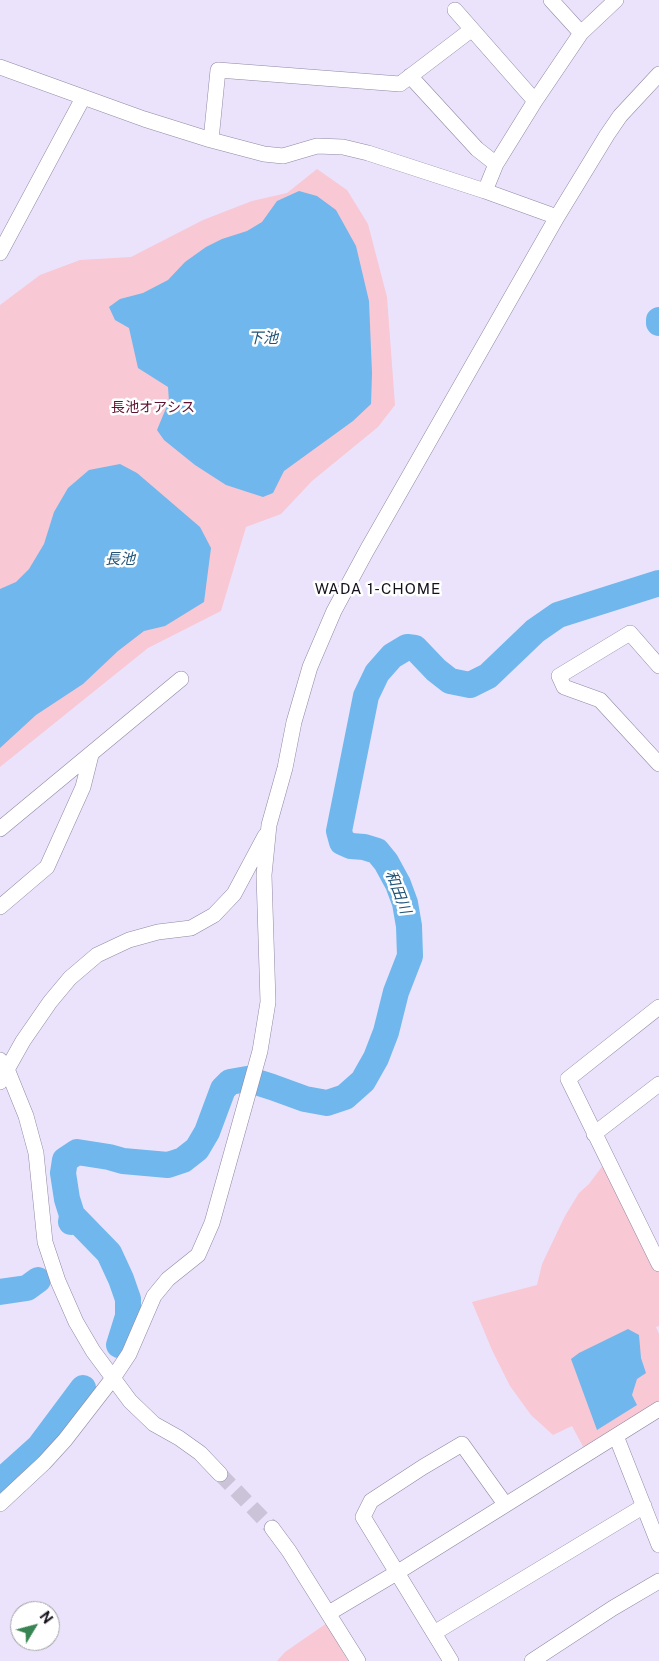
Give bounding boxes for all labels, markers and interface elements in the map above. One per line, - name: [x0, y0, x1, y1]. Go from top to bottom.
- water label: 下池: [248, 329, 278, 347]
- park label: 長池オアシス: [111, 400, 195, 416]
- water label: 長池: [105, 550, 135, 568]
- district label: WADA 1-CHOME: [313, 580, 443, 598]
- water label: 和田川: [382, 868, 414, 916]
- north arrow: [10, 1601, 60, 1651]
- text: N: [36, 1608, 56, 1627]

